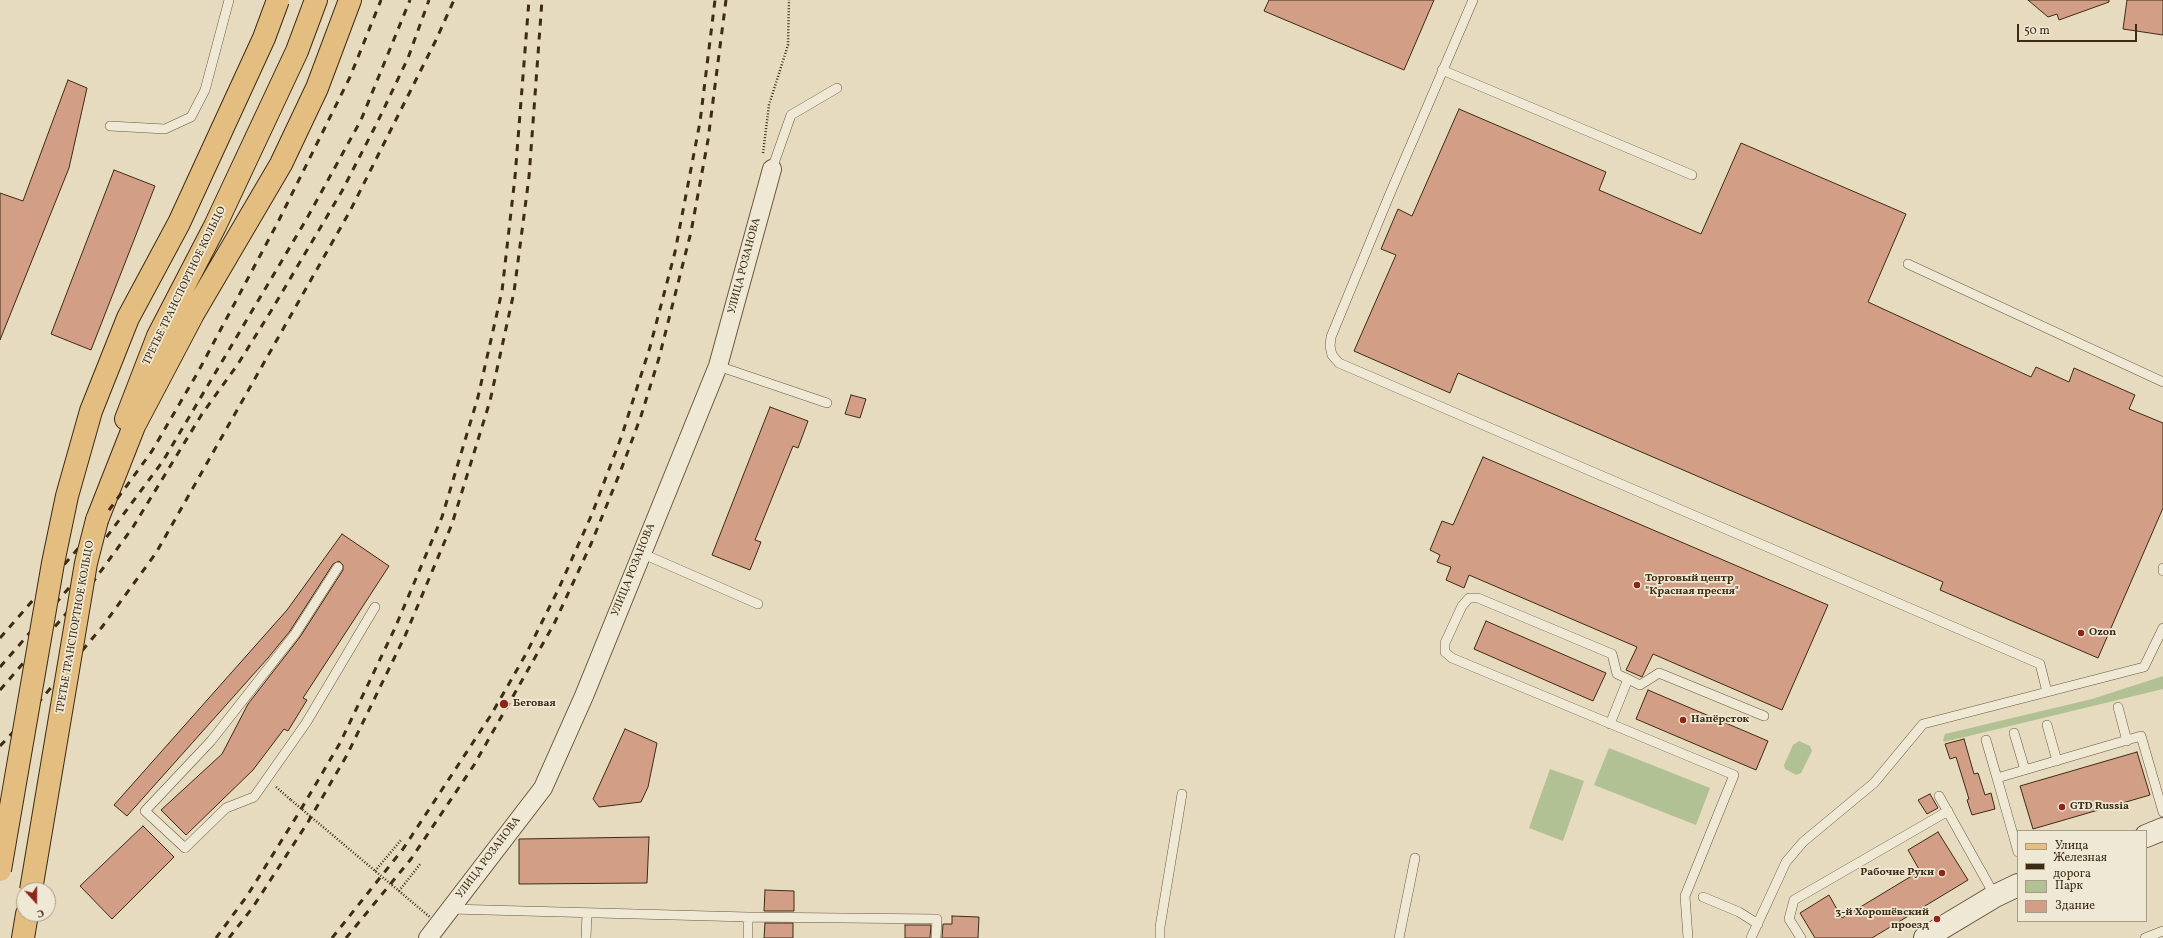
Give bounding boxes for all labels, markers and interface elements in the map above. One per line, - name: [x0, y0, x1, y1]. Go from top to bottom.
- scale bar: [2019, 16, 2139, 42]
- text: 50 m: [2024, 23, 2050, 39]
- street label: ТРЕТЬЕ ТРАНСПОРТНОЕ КОЛЬЦО: [141, 204, 229, 368]
- street label: УЛИЦА РОЗАНОВА: [726, 216, 764, 316]
- street label: УЛИЦА РОЗАНОВА: [609, 522, 659, 618]
- street label: ТРЕТЬЕ ТРАНСПОРТНОЕ КОЛЬЦО: [54, 540, 98, 714]
- place label: Торговый центр "Красная пресня": [1645, 572, 1739, 598]
- marker: Торговый центр "Красная пресня": [1632, 580, 1642, 590]
- place label: Ozon: [2089, 626, 2116, 640]
- marker: Ozon: [2076, 628, 2086, 638]
- place label: Беговая: [513, 697, 556, 711]
- marker: Беговая: [498, 698, 510, 710]
- place label: Напёрсток: [1691, 713, 1749, 727]
- marker: Напёрсток: [1678, 715, 1688, 725]
- place label: GTD Russia: [2070, 800, 2129, 814]
- marker: GTD Russia: [2057, 802, 2067, 812]
- street label: УЛИЦА РОЗАНОВА: [454, 815, 524, 901]
- legend: [2017, 830, 2147, 922]
- text: Улица: [2055, 838, 2088, 854]
- text: Железная дорога: [2053, 850, 2107, 882]
- place label: Рабочие Руки: [1860, 866, 1934, 880]
- marker: Рабочие Руки: [1937, 868, 1947, 878]
- text: Парк: [2055, 878, 2083, 894]
- north arrow: [16, 882, 56, 922]
- text: Здание: [2055, 898, 2095, 914]
- text: С: [34, 904, 46, 921]
- place label: 3-й Хорошёвский проезд: [1836, 906, 1929, 932]
- marker: 3-й Хорошёвский проезд: [1932, 914, 1942, 924]

